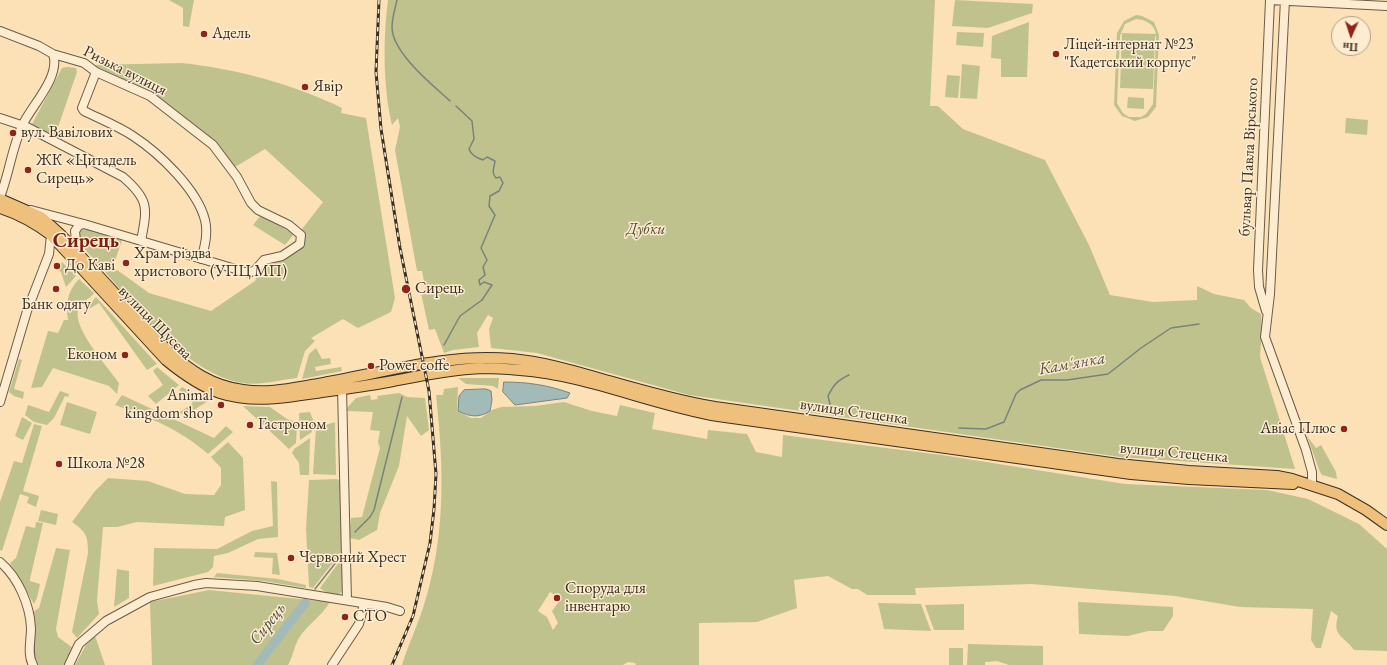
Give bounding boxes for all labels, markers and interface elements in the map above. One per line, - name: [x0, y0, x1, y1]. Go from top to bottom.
- north arrow: [1331, 16, 1371, 56]
- place label: Адель: [212, 24, 251, 44]
- marker: Адель: [199, 29, 209, 39]
- place label: Ліцей-інтернат №23 "Кадетський корпус": [1064, 35, 1197, 73]
- text: Пн: [1343, 40, 1358, 54]
- street label: Ризька вулиця: [80, 42, 170, 100]
- marker: Ліцей-інтернат №23 "Кадетський корпус": [1051, 49, 1061, 59]
- place label: Явір: [313, 77, 343, 97]
- street label: бульвар Павла Вірського: [1235, 77, 1263, 237]
- marker: Явір: [300, 82, 310, 92]
- place label: вул. Вавілових: [21, 123, 113, 143]
- marker: вул. Вавілових: [8, 128, 18, 138]
- place label: ЖК «Цитадель Сирець»: [36, 151, 137, 189]
- marker: ЖК «Цитадель Сирець»: [23, 165, 33, 175]
- park label: Дубки: [627, 220, 665, 240]
- district label: Сирець: [53, 230, 119, 254]
- place label: Храм різдва христового (УПЦ МП): [134, 244, 287, 282]
- place label: До Каві: [65, 256, 115, 276]
- marker: Храм різдва христового (УПЦ МП): [121, 258, 131, 268]
- marker: До Каві: [52, 261, 62, 271]
- place label: Сирець: [415, 279, 464, 299]
- street label: вулиця Щусєва: [114, 282, 196, 364]
- marker: Сирець: [400, 283, 412, 295]
- marker: Банк одягу: [51, 284, 61, 294]
- place label: Банк одягу: [21, 295, 91, 315]
- place label: Економ: [67, 345, 117, 365]
- water label: Кам'янка: [1037, 348, 1107, 380]
- marker: Економ: [120, 350, 130, 360]
- place label: Power coffe: [379, 356, 449, 376]
- marker: Power coffe: [366, 361, 376, 371]
- place label: Animal kingdom shop: [125, 386, 213, 424]
- street label: вулиця Стеценка: [799, 395, 909, 429]
- marker: Animal kingdom shop: [216, 400, 226, 410]
- place label: Гастроном: [258, 415, 326, 435]
- place label: Авіас Плюс: [1260, 419, 1336, 439]
- marker: Гастроном: [245, 420, 255, 430]
- marker: Авіас Плюс: [1339, 424, 1349, 434]
- street label: вулиця Стеценка: [1119, 439, 1229, 467]
- place label: Школа №28: [67, 454, 145, 474]
- marker: Школа №28: [54, 459, 64, 469]
- place label: Червоний Хрест: [299, 548, 406, 568]
- marker: Червоний Хрест: [286, 553, 296, 563]
- place label: Споруда для інвентарю: [565, 579, 646, 617]
- marker: Споруда для інвентарю: [552, 593, 562, 603]
- water label: Сирець: [245, 599, 291, 649]
- place label: СТО: [353, 607, 387, 627]
- marker: СТО: [340, 612, 350, 622]

